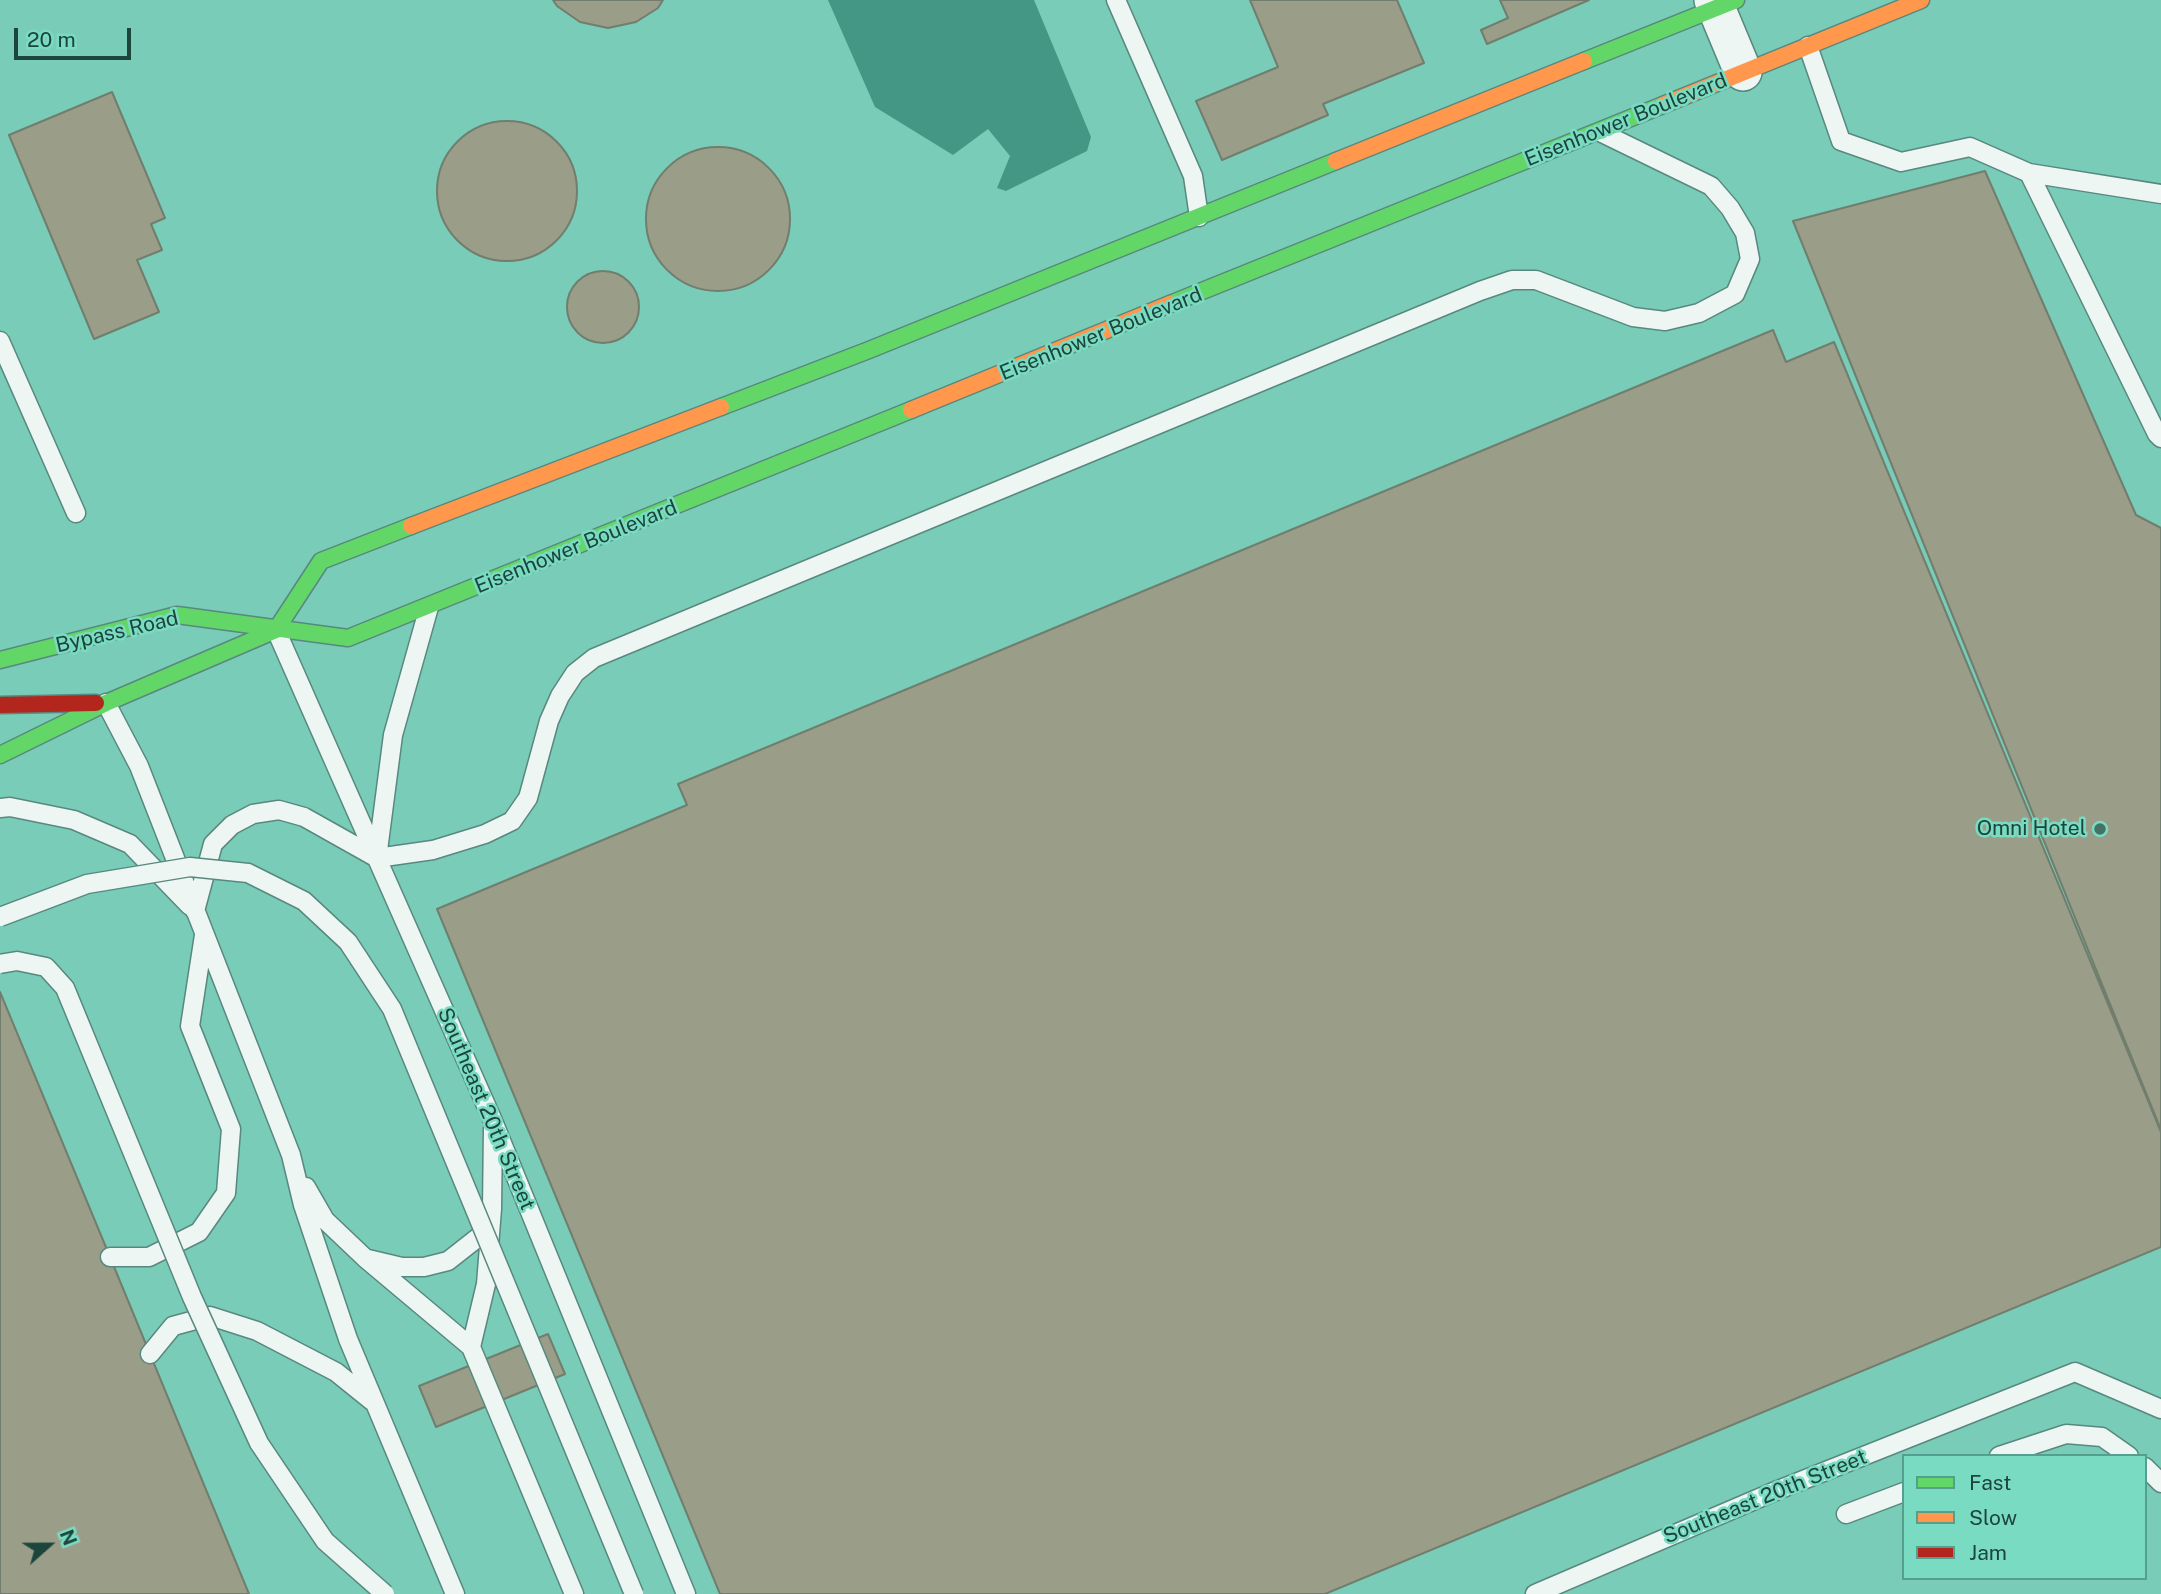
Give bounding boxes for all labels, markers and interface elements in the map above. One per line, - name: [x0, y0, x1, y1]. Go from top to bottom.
- scale bar: [18, 14, 135, 58]
- text: 20 m: [27, 27, 76, 52]
- street label: Eisenhower Boulevard: [1521, 68, 1731, 172]
- street label: Eisenhower Boulevard: [996, 282, 1206, 386]
- street label: Eisenhower Boulevard: [471, 495, 681, 599]
- street label: Bypass Road: [53, 606, 181, 658]
- place label: Omni Hotel: [1977, 816, 2086, 842]
- marker: Omni Hotel: [2092, 821, 2108, 837]
- street label: Southeast 20th Street: [432, 1004, 540, 1214]
- street label: Southeast 20th Street: [1660, 1445, 1870, 1549]
- legend: [1902, 1454, 2147, 1580]
- text: Fast: [1969, 1470, 2011, 1495]
- text: Slow: [1969, 1505, 2017, 1530]
- north arrow: [14, 1510, 84, 1580]
- text: N: [56, 1527, 82, 1548]
- text: Jam: [1969, 1540, 2007, 1565]

